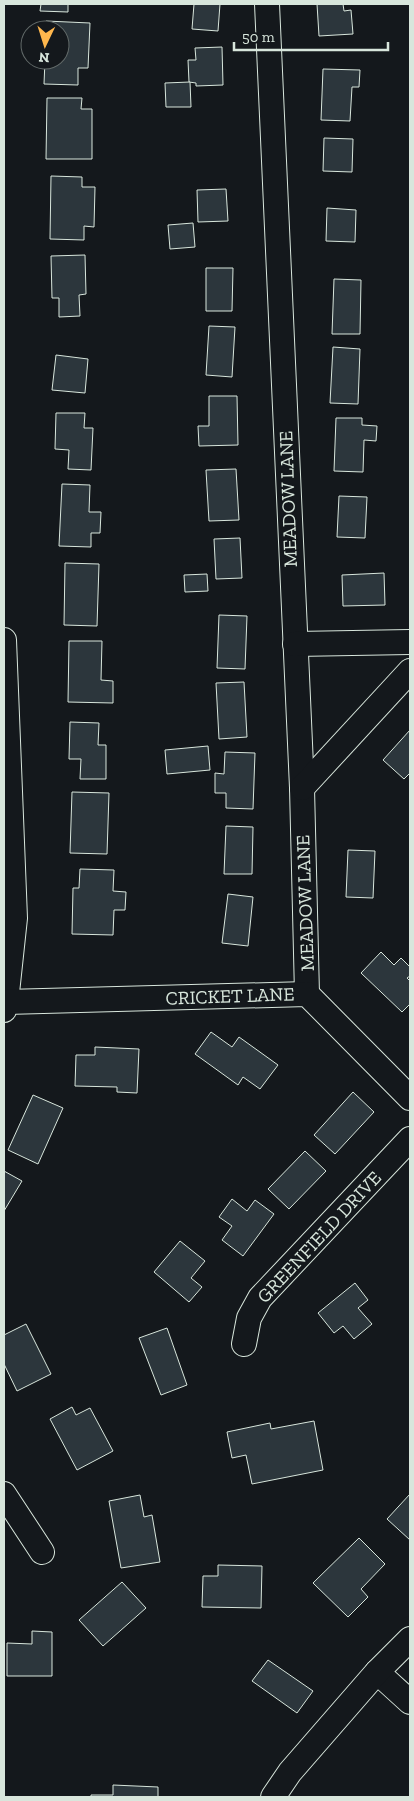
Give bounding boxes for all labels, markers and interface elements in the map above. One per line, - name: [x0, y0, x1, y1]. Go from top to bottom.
- north arrow: [20, 20, 70, 70]
- scale bar: [234, 20, 388, 52]
- text: 50 m: [242, 28, 275, 46]
- text: N: [38, 49, 50, 66]
- street label: MEADOW LANE: [274, 430, 302, 568]
- street label: MEADOW LANE: [291, 834, 319, 972]
- street label: CRICKET LANE: [165, 982, 295, 1010]
- street label: GREENFIELD DRIVE: [252, 1166, 386, 1308]

